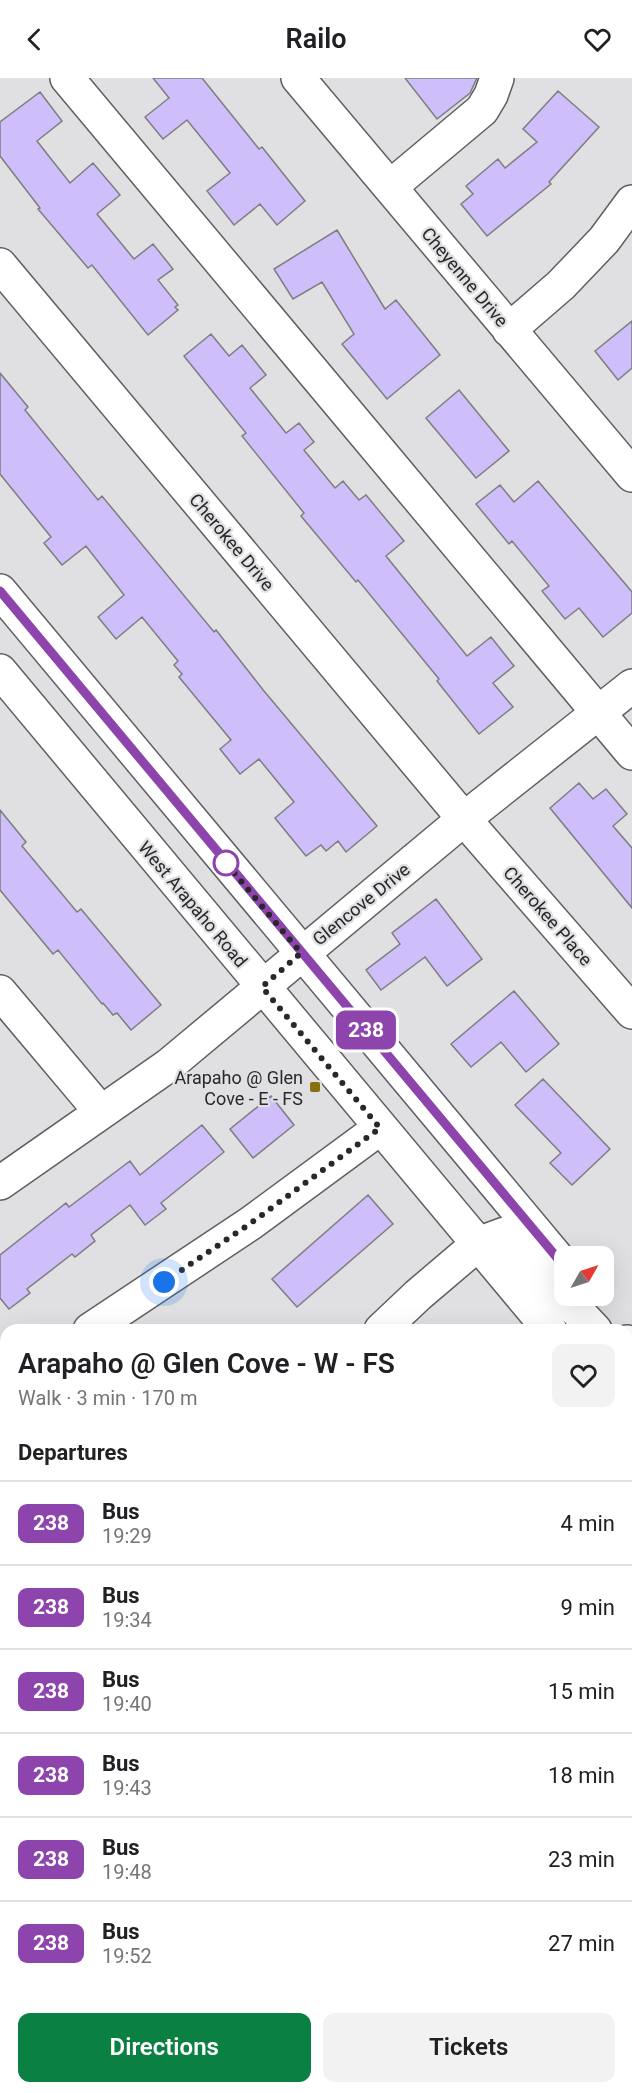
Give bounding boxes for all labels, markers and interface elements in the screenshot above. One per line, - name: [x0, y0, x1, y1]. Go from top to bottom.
- icon: back: [18, 23, 51, 56]
- text: Railo: [286, 23, 346, 55]
- icon: heart: [581, 23, 614, 56]
- street label: Cheyenne Drive: [417, 223, 513, 331]
- street label: Cherokee Drive: [185, 489, 279, 595]
- street label: West Arapaho Road: [134, 837, 252, 971]
- unlabelled marker: [213, 850, 239, 876]
- street label: Glencove Drive: [308, 858, 414, 950]
- street label: Cherokee Place: [499, 862, 597, 970]
- line badge: 238: [332, 1010, 400, 1050]
- text: 238: [348, 1018, 384, 1042]
- place label: Arapaho @ Glen Cove - E - FS: [174, 1067, 303, 1109]
- marker: Arapaho @ Glen Cove - E - FS: [308, 1080, 322, 1094]
- north arrow: [554, 1246, 614, 1306]
- map controls: [554, 1246, 614, 1306]
- your location: [149, 1267, 179, 1297]
- button: heart: [552, 1344, 615, 1407]
- text: Arapaho @ Glen Cove - W - FS: [18, 1347, 395, 1380]
- text: Walk · 3 min · 170 m: [18, 1386, 197, 1410]
- text: Departures: [18, 1440, 128, 1465]
- text: Bus: [102, 1499, 140, 1524]
- text: 238: [33, 1511, 69, 1535]
- text: 4 min: [560, 1511, 615, 1536]
- text: 19:29: [102, 1524, 152, 1548]
- text: Bus: [102, 1583, 140, 1608]
- text: 238: [33, 1595, 69, 1619]
- text: 9 min: [560, 1595, 615, 1620]
- text: 19:34: [102, 1608, 152, 1632]
- text: Bus: [102, 1667, 140, 1692]
- text: 238: [33, 1679, 69, 1703]
- text: 15 min: [548, 1679, 615, 1704]
- text: 19:40: [102, 1692, 152, 1716]
- text: Bus: [102, 1751, 140, 1776]
- text: 238: [33, 1763, 69, 1787]
- text: 18 min: [548, 1763, 615, 1788]
- text: 19:43: [102, 1776, 152, 1800]
- text: Bus: [102, 1835, 140, 1860]
- text: 238: [33, 1847, 69, 1871]
- text: 23 min: [548, 1847, 615, 1872]
- text: 19:48: [102, 1860, 152, 1884]
- text: Bus: [102, 1919, 140, 1944]
- text: 238: [33, 1931, 69, 1955]
- text: 27 min: [548, 1931, 615, 1956]
- text: 19:52: [102, 1944, 152, 1968]
- button: Directions: [18, 2013, 311, 2082]
- button: Tickets: [323, 2013, 615, 2082]

